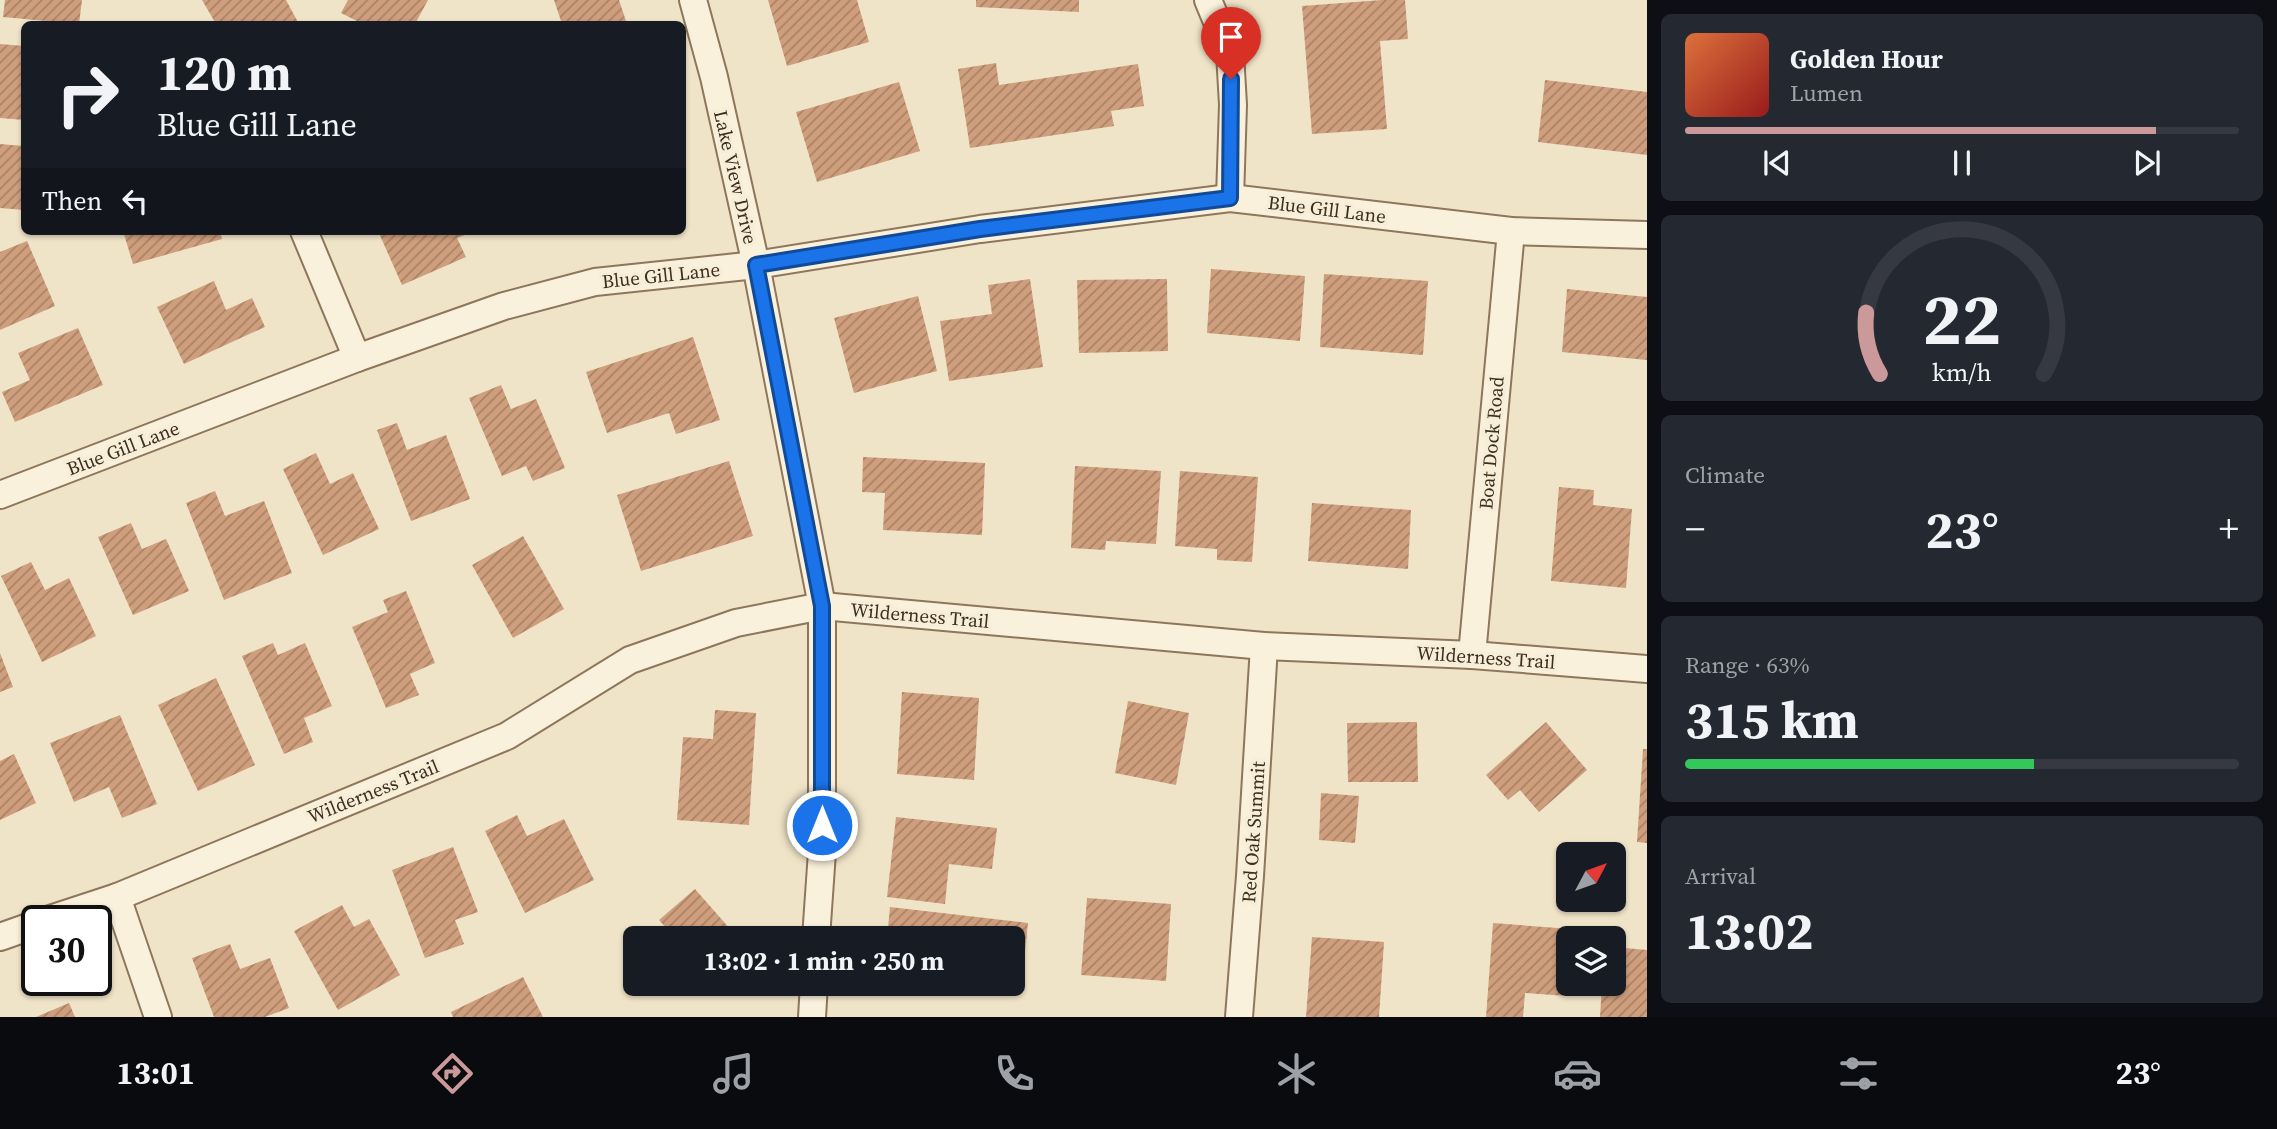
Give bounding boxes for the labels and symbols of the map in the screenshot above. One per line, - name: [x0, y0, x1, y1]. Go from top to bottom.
- pin: [1201, 7, 1261, 79]
- street label: Lake View Drive: [708, 107, 764, 247]
- street label: Blue Gill Lane: [1266, 189, 1388, 229]
- street label: Blue Gill Lane: [601, 256, 721, 294]
- street label: Boat Dock Road: [1472, 375, 1510, 511]
- street label: Blue Gill Lane: [63, 415, 183, 481]
- street label: Wilderness Trail: [850, 596, 991, 634]
- street label: Wilderness Trail: [1416, 639, 1557, 675]
- street label: Wilderness Trail: [304, 753, 443, 829]
- street label: Red Oak Summit: [1235, 760, 1271, 904]
- position arrow: [785, 788, 859, 862]
- north arrow: [1556, 842, 1626, 912]
- speed limit sign: 30: [21, 905, 112, 996]

